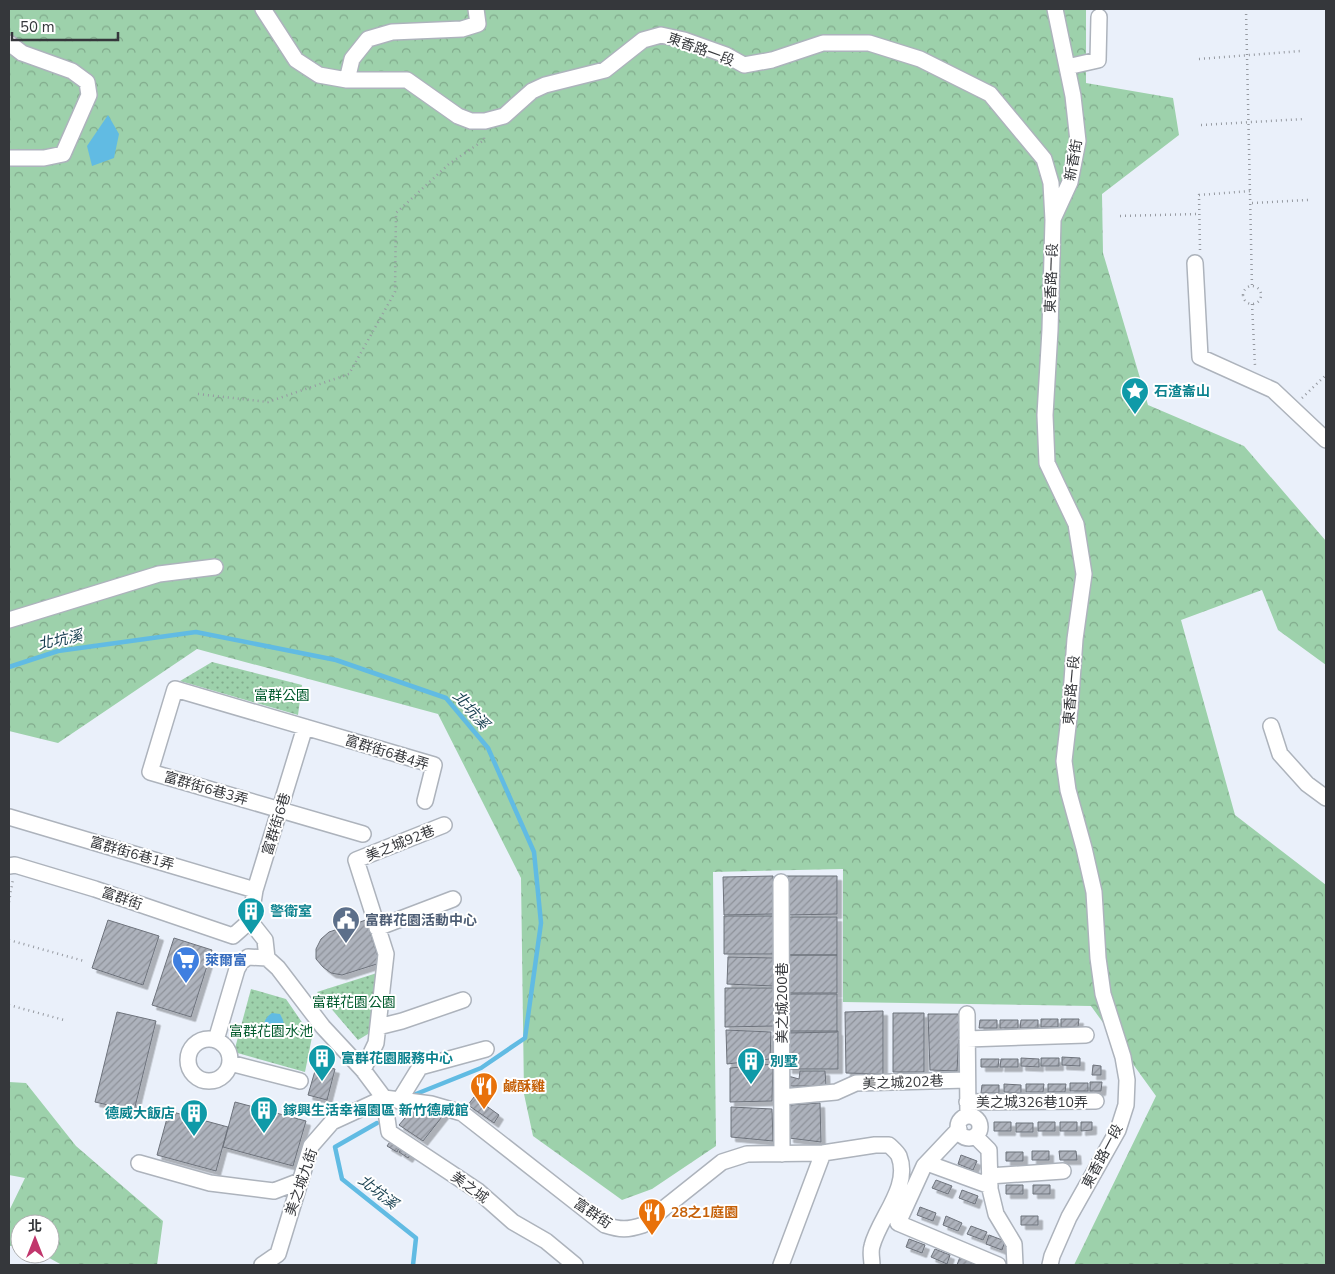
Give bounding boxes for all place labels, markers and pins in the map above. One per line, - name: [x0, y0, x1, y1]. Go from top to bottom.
- place icon: 石渣崙山: [1120, 376, 1150, 415]
- place label: 石渣崙山: [1154, 382, 1210, 401]
- building icon: 警衛室: [236, 896, 266, 935]
- place label: 警衛室: [270, 902, 312, 921]
- public building icon: 富群花園活動中心: [331, 905, 361, 944]
- place label: 富群花園活動中心: [365, 911, 477, 930]
- supermarket icon: 萊爾富: [171, 945, 201, 984]
- place label: 萊爾富: [205, 951, 247, 970]
- building icon: 富群花園服務中心: [307, 1043, 337, 1082]
- building icon: 別墅: [736, 1046, 766, 1085]
- place label: 富群花園服務中心: [341, 1049, 453, 1068]
- place label: 別墅: [770, 1052, 798, 1071]
- restaurant icon: 鹹酥雞: [469, 1071, 499, 1110]
- place label: 鹹酥雞: [503, 1077, 545, 1096]
- building icon: 鎵興生活幸福園區 新竹德威館: [249, 1095, 279, 1134]
- building icon: 德威大飯店: [179, 1098, 209, 1137]
- place label: 鎵興生活幸福園區 新竹德威館: [283, 1101, 469, 1120]
- place label: 德威大飯店: [105, 1104, 175, 1123]
- restaurant icon: 28之1庭園: [637, 1197, 667, 1236]
- place label: 28之1庭園: [671, 1203, 738, 1222]

